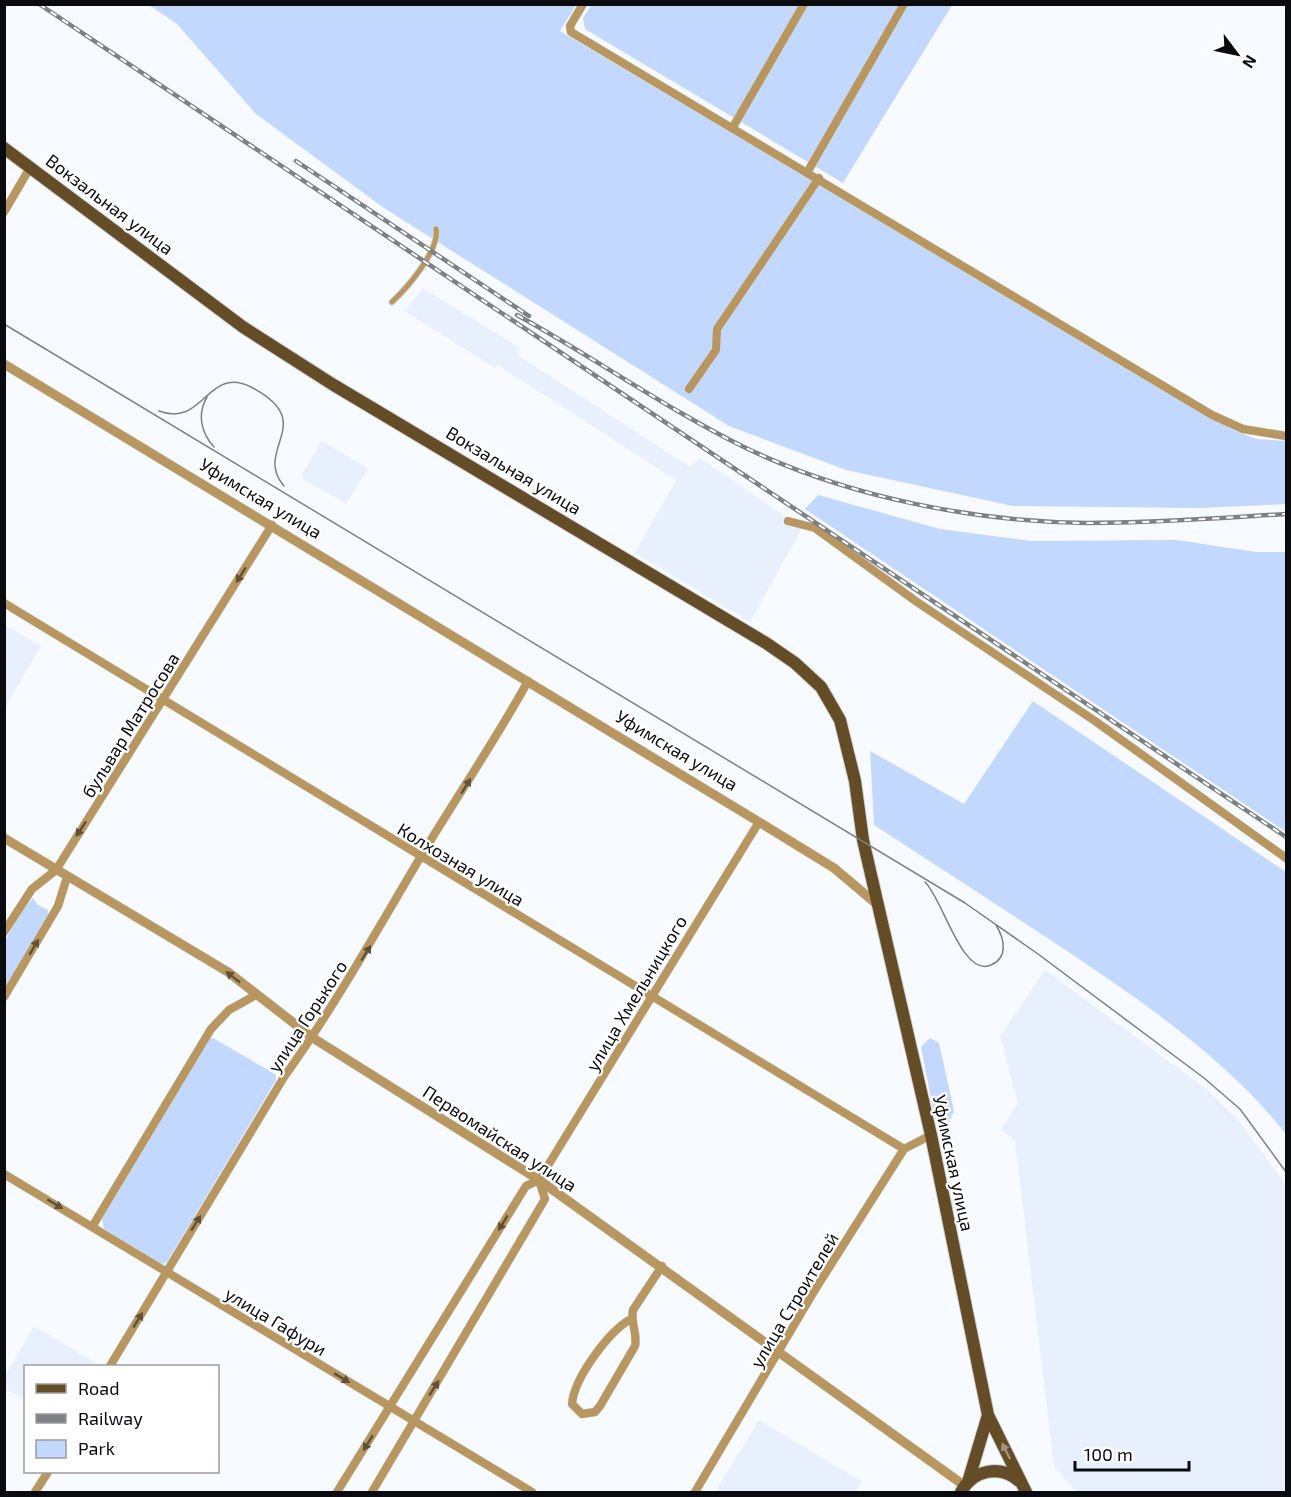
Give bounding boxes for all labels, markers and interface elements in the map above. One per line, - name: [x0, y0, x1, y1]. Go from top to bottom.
- north arrow: [1207, 24, 1267, 84]
- text: N: [1239, 52, 1261, 72]
- street label: Вокзальная улица: [42, 149, 178, 259]
- street label: Вокзальная улица: [442, 421, 586, 519]
- street label: Уфимская улица: [196, 453, 326, 543]
- one-way arrow: [235, 567, 246, 583]
- street label: бульвар Матросова: [76, 648, 184, 802]
- street label: Уфимская улица: [612, 705, 742, 795]
- one-way arrow: [460, 777, 471, 794]
- street label: Колхозная улица: [394, 818, 528, 910]
- one-way arrow: [76, 821, 87, 838]
- street label: улица Хмельницкого: [581, 911, 691, 1075]
- one-way arrow: [29, 939, 40, 955]
- one-way arrow: [360, 945, 371, 961]
- street label: улица Горького: [263, 956, 351, 1076]
- one-way arrow: [225, 970, 241, 983]
- street label: Первомайская улица: [419, 1080, 581, 1196]
- street label: Уфимская улица: [929, 1093, 979, 1233]
- one-way arrow: [47, 1199, 63, 1210]
- one-way arrow: [190, 1215, 201, 1231]
- one-way arrow: [498, 1215, 508, 1232]
- street label: улица Строителей: [745, 1229, 843, 1371]
- street label: улица Гафури: [221, 1282, 331, 1360]
- one-way arrow: [132, 1312, 143, 1328]
- legend: [24, 1365, 219, 1473]
- one-way arrow: [334, 1372, 350, 1383]
- text: Road: [78, 1377, 119, 1399]
- one-way arrow: [428, 1380, 439, 1396]
- text: Railway: [78, 1407, 143, 1429]
- scale bar: [1075, 1434, 1189, 1472]
- one-way arrow: [363, 1435, 374, 1452]
- text: Park: [78, 1437, 115, 1459]
- one-way arrow: [1001, 1442, 1011, 1459]
- text: 100 m: [1084, 1443, 1133, 1465]

